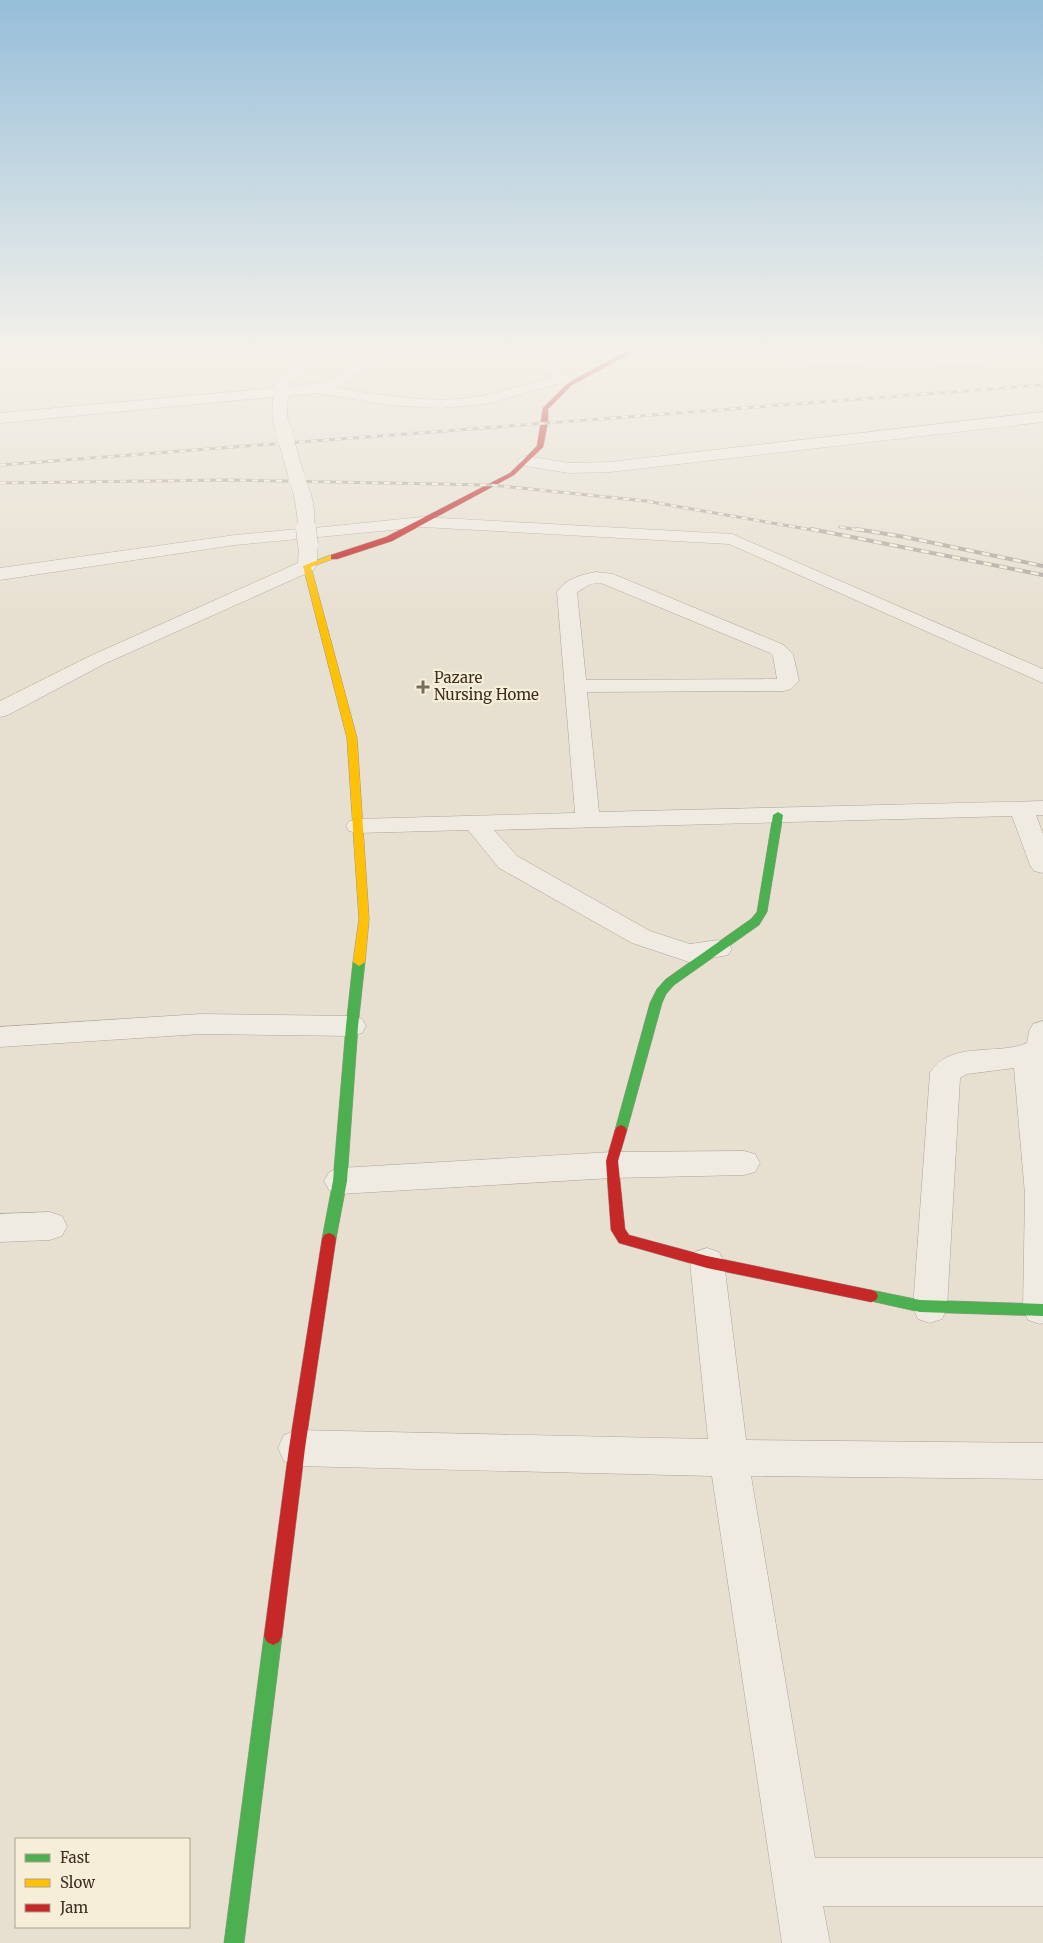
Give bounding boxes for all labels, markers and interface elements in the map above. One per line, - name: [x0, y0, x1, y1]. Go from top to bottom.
- place label: Pazare Nursing Home: [434, 668, 539, 704]
- marker: Pazare Nursing Home: [416, 680, 430, 694]
- legend: [15, 1838, 190, 1928]
- text: Fast: [60, 1848, 90, 1867]
- text: Slow: [60, 1873, 95, 1892]
- text: Jam: [59, 1898, 88, 1917]

